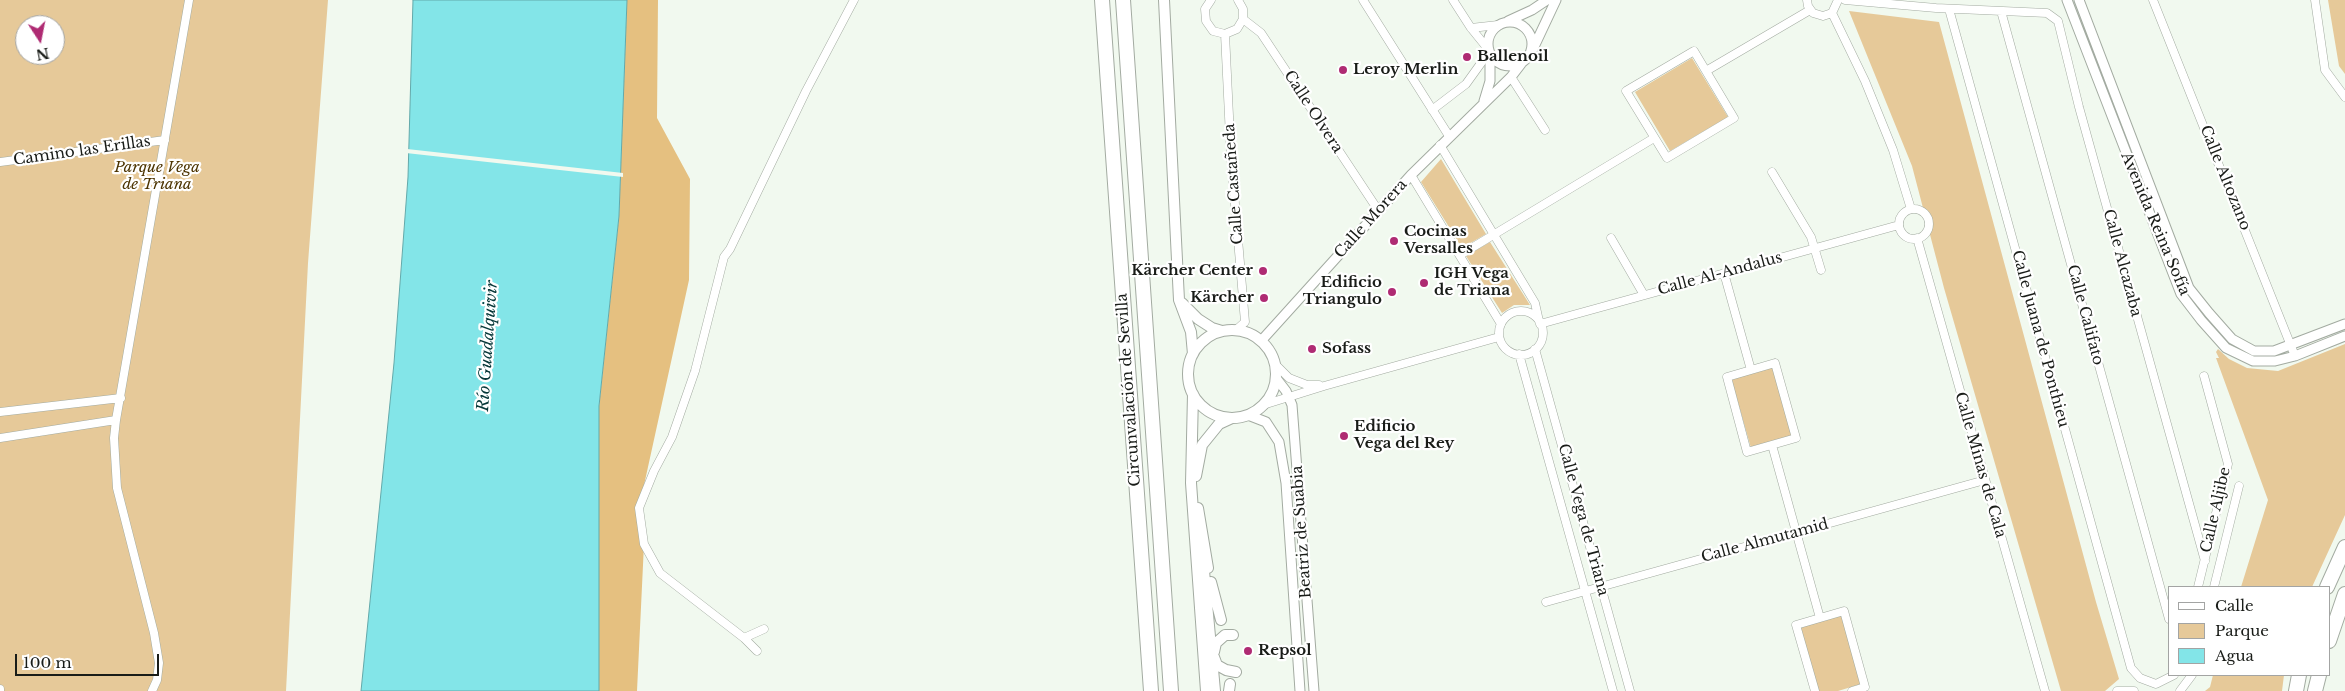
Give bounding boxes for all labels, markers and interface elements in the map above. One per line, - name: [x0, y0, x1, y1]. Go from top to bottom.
- north arrow: [15, 15, 65, 65]
- text: N: [34, 44, 51, 64]
- place label: Ballenoil: [1477, 48, 1549, 66]
- marker: Ballenoil: [1461, 51, 1473, 63]
- place label: Leroy Merlin: [1353, 61, 1458, 79]
- marker: Leroy Merlin: [1337, 64, 1349, 76]
- street label: Calle Olvera: [1280, 67, 1346, 157]
- street label: Calle Castañeda: [1221, 123, 1247, 245]
- street label: Calle Altozano: [2196, 123, 2254, 233]
- street label: Camino las Erillas: [12, 132, 152, 170]
- street label: Avenida Reina Sofía: [2117, 150, 2193, 298]
- park label: Parque Vega de Triana: [114, 159, 200, 194]
- street label: Calle Morera: [1331, 176, 1411, 262]
- street label: Calle Alcazaba: [2099, 207, 2145, 319]
- place label: Cocinas Versalles: [1404, 223, 1473, 258]
- marker: Cocinas Versalles: [1388, 235, 1400, 247]
- street label: Calle Juana de Ponthieu: [2008, 248, 2072, 430]
- street label: Calle Al-Andalus: [1656, 249, 1784, 299]
- place label: Kärcher Center: [1131, 262, 1253, 280]
- street label: Calle Califato: [2063, 263, 2107, 367]
- marker: Kärcher Center: [1257, 265, 1269, 277]
- place label: IGH Vega de Triana: [1434, 265, 1510, 300]
- place label: Edificio Triangulo: [1303, 274, 1382, 309]
- marker: IGH Vega de Triana: [1418, 277, 1430, 289]
- water label: Río Guadalquivir: [474, 280, 502, 412]
- marker: Edificio Triangulo: [1386, 286, 1398, 298]
- place label: Kärcher: [1190, 289, 1254, 307]
- marker: Kärcher: [1258, 292, 1270, 304]
- street label: Circunvalación de Sevilla: [1113, 293, 1145, 487]
- place label: Sofass: [1322, 340, 1371, 358]
- marker: Sofass: [1306, 343, 1318, 355]
- street label: Calle Minas de Cala: [1951, 390, 2009, 540]
- place label: Edificio Vega del Rey: [1354, 418, 1454, 453]
- marker: Edificio Vega del Rey: [1338, 430, 1350, 442]
- street label: Calle Vega de Triana: [1554, 442, 1612, 598]
- street label: Beatriz de Suabia: [1288, 465, 1316, 599]
- street label: Calle Aljibe: [2197, 465, 2235, 555]
- street label: Calle Almutamid: [1699, 515, 1831, 567]
- legend: [2168, 586, 2330, 676]
- text: Calle: [2215, 596, 2254, 615]
- text: Parque: [2215, 621, 2269, 640]
- place label: Repsol: [1258, 642, 1312, 660]
- scale bar: [18, 644, 161, 676]
- marker: Repsol: [1242, 645, 1254, 657]
- text: Agua: [2215, 646, 2254, 665]
- text: 100 m: [23, 653, 72, 672]

